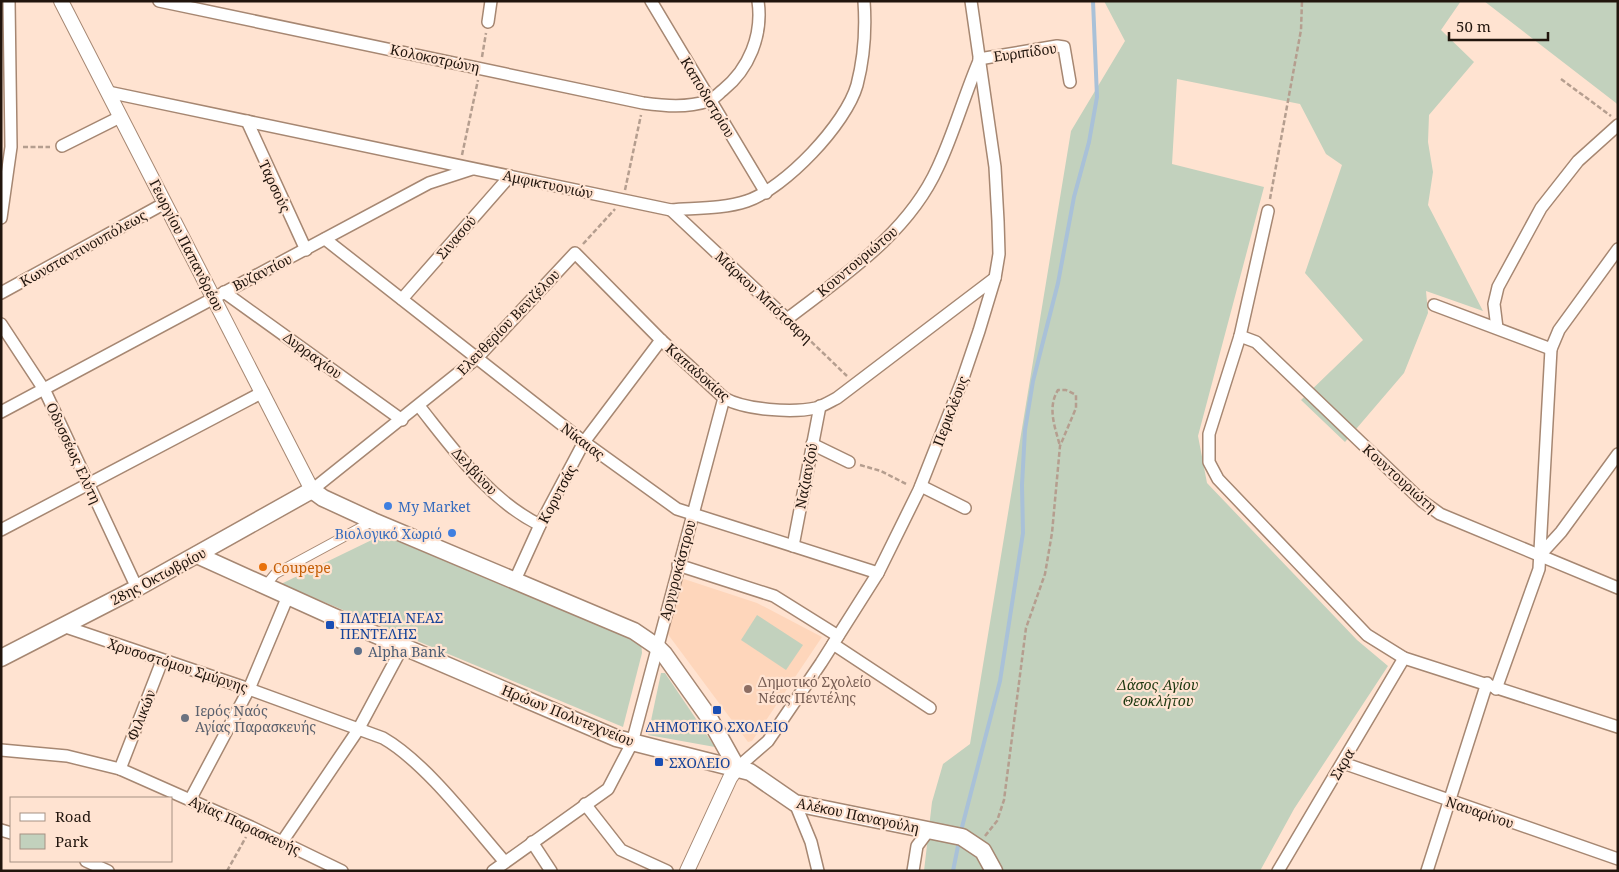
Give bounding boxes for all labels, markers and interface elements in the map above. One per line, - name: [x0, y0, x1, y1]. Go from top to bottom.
- scale bar: [1449, 10, 1548, 42]
- text: 50 m: [1456, 16, 1491, 36]
- street label: Ευριπίδου: [992, 38, 1058, 66]
- street label: Κολοκοτρώνη: [388, 39, 482, 77]
- street label: Καποδιστρίου: [676, 53, 740, 141]
- street label: Ταρσούς: [255, 157, 295, 215]
- street label: Αμφικτυονιών: [501, 165, 595, 203]
- street label: Γεωργίου Παπανδρέου: [145, 176, 229, 314]
- street label: Κωνσταντινουπόλεως: [16, 205, 150, 291]
- street label: Σινασού: [432, 211, 480, 263]
- street label: Κουντουριώτου: [813, 222, 901, 300]
- street label: Μάρκου Μπότσαρη: [711, 247, 817, 347]
- street label: Βυζαντίου: [229, 249, 295, 295]
- street label: Ελευθερίου Βενιζέλου: [452, 265, 564, 379]
- street label: Δυρραχίου: [280, 327, 346, 383]
- street label: Καπαδοκίας: [662, 339, 734, 405]
- street label: Περικλέους: [928, 373, 972, 449]
- street label: Οδυσσέως Ελύτη: [42, 399, 106, 507]
- street label: Νίκαιας: [557, 418, 609, 464]
- street label: Κουντουριώτη: [1359, 440, 1441, 516]
- street label: Ναζιανζού: [790, 442, 822, 510]
- street label: Δελβίνου: [448, 443, 502, 499]
- street label: Κορυτσάς: [534, 461, 581, 527]
- place label: My Market: [398, 497, 471, 516]
- marker: My Market: [382, 500, 394, 512]
- street label: Αργυροκάστρου: [654, 518, 700, 622]
- place label: Βιολογικό Χωριό: [335, 524, 442, 543]
- marker: Βιολογικό Χωριό: [446, 527, 458, 539]
- street label: 28ης Οκτωβρίου: [107, 543, 209, 609]
- place label: Coupepe: [273, 558, 331, 577]
- marker: Coupepe: [257, 561, 269, 573]
- place label: ΠΛΑΤΕΙΑ ΝΕΑΣ ΠΕΝΤΕΛΗΣ: [340, 608, 443, 643]
- marker: ΠΛΑΤΕΙΑ ΝΕΑΣ ΠΕΝΤΕΛΗΣ: [324, 619, 336, 631]
- street label: Χρυσοστόμου Σμύρνης: [106, 633, 251, 697]
- place label: Alpha Bank: [368, 642, 446, 661]
- marker: Alpha Bank: [352, 645, 364, 657]
- place label: Δημοτικό Σχολείο Νέας Πεντέλης: [758, 672, 871, 707]
- park label: Δάσος Αγίου Θεοκλήτου: [1117, 675, 1199, 710]
- street label: Ηρώων Πολυτεχνείου: [499, 680, 637, 750]
- marker: Δημοτικό Σχολείο Νέας Πεντέλης: [742, 683, 754, 695]
- street label: Φιλικών: [122, 687, 160, 743]
- place label: Ιερός Ναός Αγίας Παρασκευής: [195, 701, 316, 736]
- marker: ΔΗΜΟΤΙΚΟ ΣΧΟΛΕΙΟ: [711, 704, 723, 716]
- marker: Ιερός Ναός Αγίας Παρασκευής: [179, 712, 191, 724]
- place label: ΔΗΜΟΤΙΚΟ ΣΧΟΛΕΙΟ: [646, 717, 788, 736]
- street label: Σκρα: [1326, 745, 1358, 783]
- place label: ΣΧΟΛΕΙΟ: [669, 753, 730, 772]
- marker: ΣΧΟΛΕΙΟ: [653, 756, 665, 768]
- street label: Αγίας Παρασκευής: [186, 791, 304, 859]
- street label: Ναυαρίνου: [1444, 792, 1516, 832]
- street label: Αλέκου Παναγούλη: [795, 793, 921, 837]
- legend: [10, 797, 172, 862]
- text: Road: [55, 806, 91, 826]
- text: Park: [55, 831, 89, 851]

